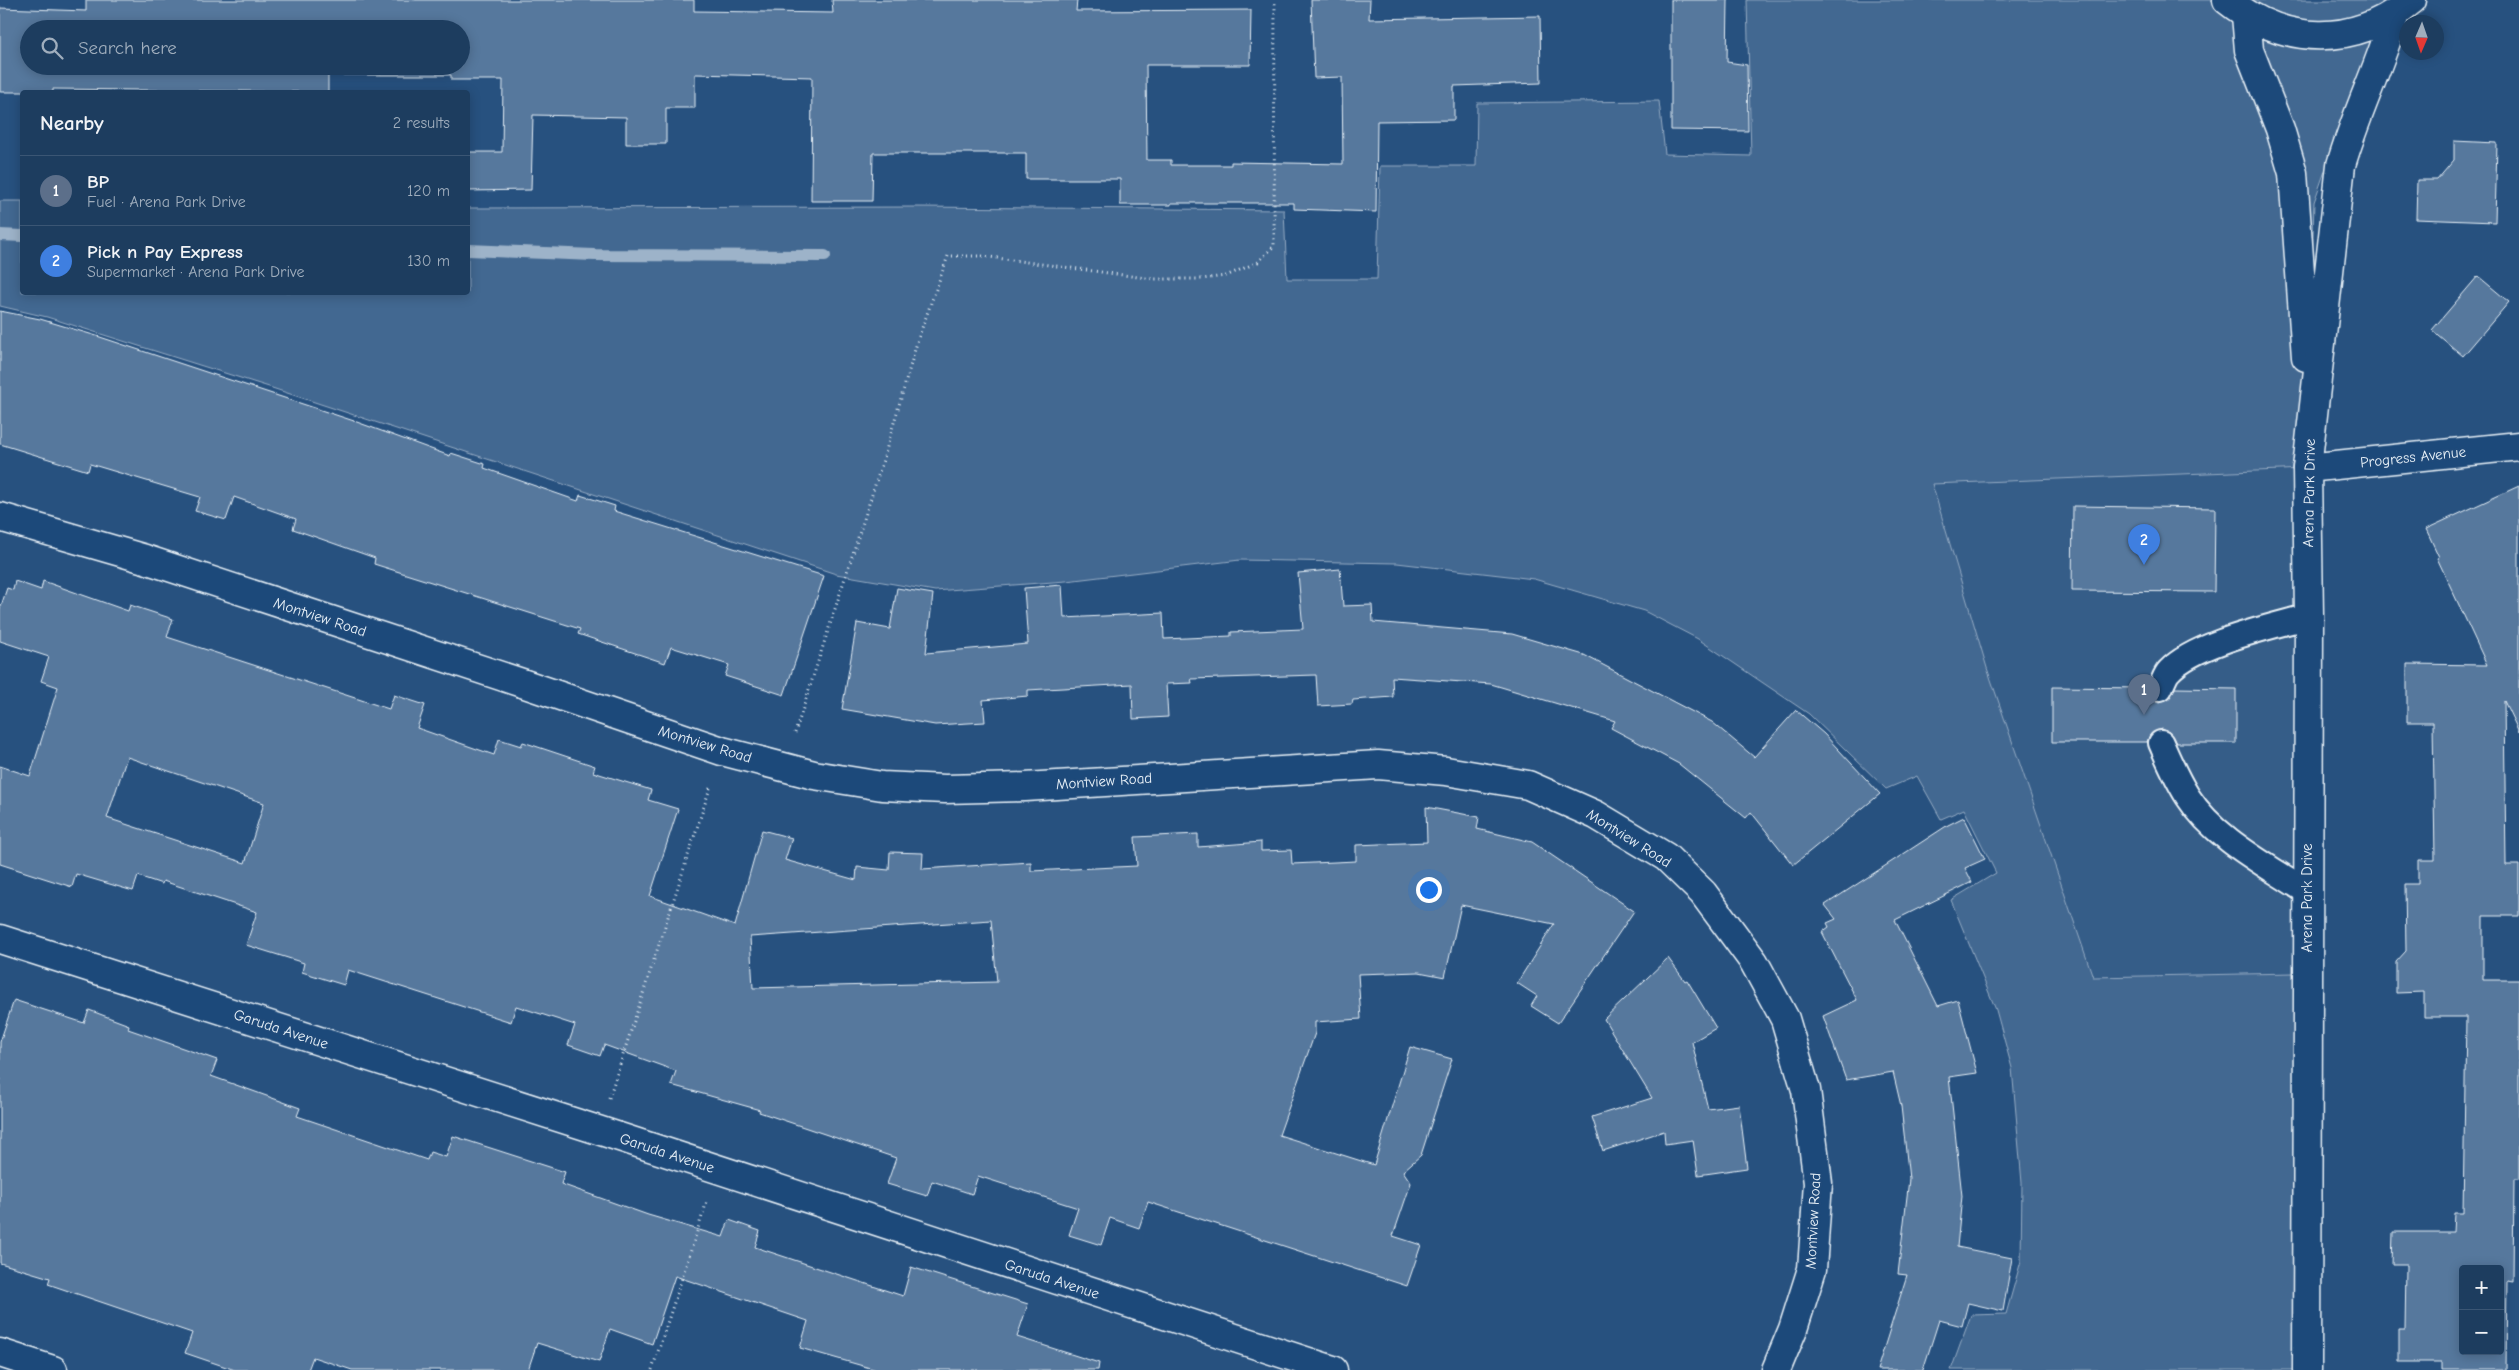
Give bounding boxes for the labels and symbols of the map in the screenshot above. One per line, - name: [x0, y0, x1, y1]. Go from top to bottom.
- north arrow: [2399, 15, 2444, 60]
- street label: Arena Park Drive: [2299, 438, 2319, 548]
- street label: Progress Avenue: [2359, 442, 2467, 472]
- pin: 2: [2128, 524, 2160, 565]
- street label: Montview Road: [271, 594, 369, 640]
- pin: 1: [2128, 674, 2160, 715]
- street label: Montview Road: [656, 721, 754, 767]
- street label: Montview Road: [1055, 769, 1153, 793]
- street label: Montview Road: [1583, 805, 1675, 871]
- street label: Arena Park Drive: [2298, 843, 2316, 952]
- your location: [1416, 877, 1442, 903]
- street label: Garuda Avenue: [231, 1005, 331, 1053]
- street label: Garuda Avenue: [617, 1129, 717, 1177]
- street label: Montview Road: [1801, 1172, 1825, 1270]
- street label: Garuda Avenue: [1002, 1255, 1102, 1303]

